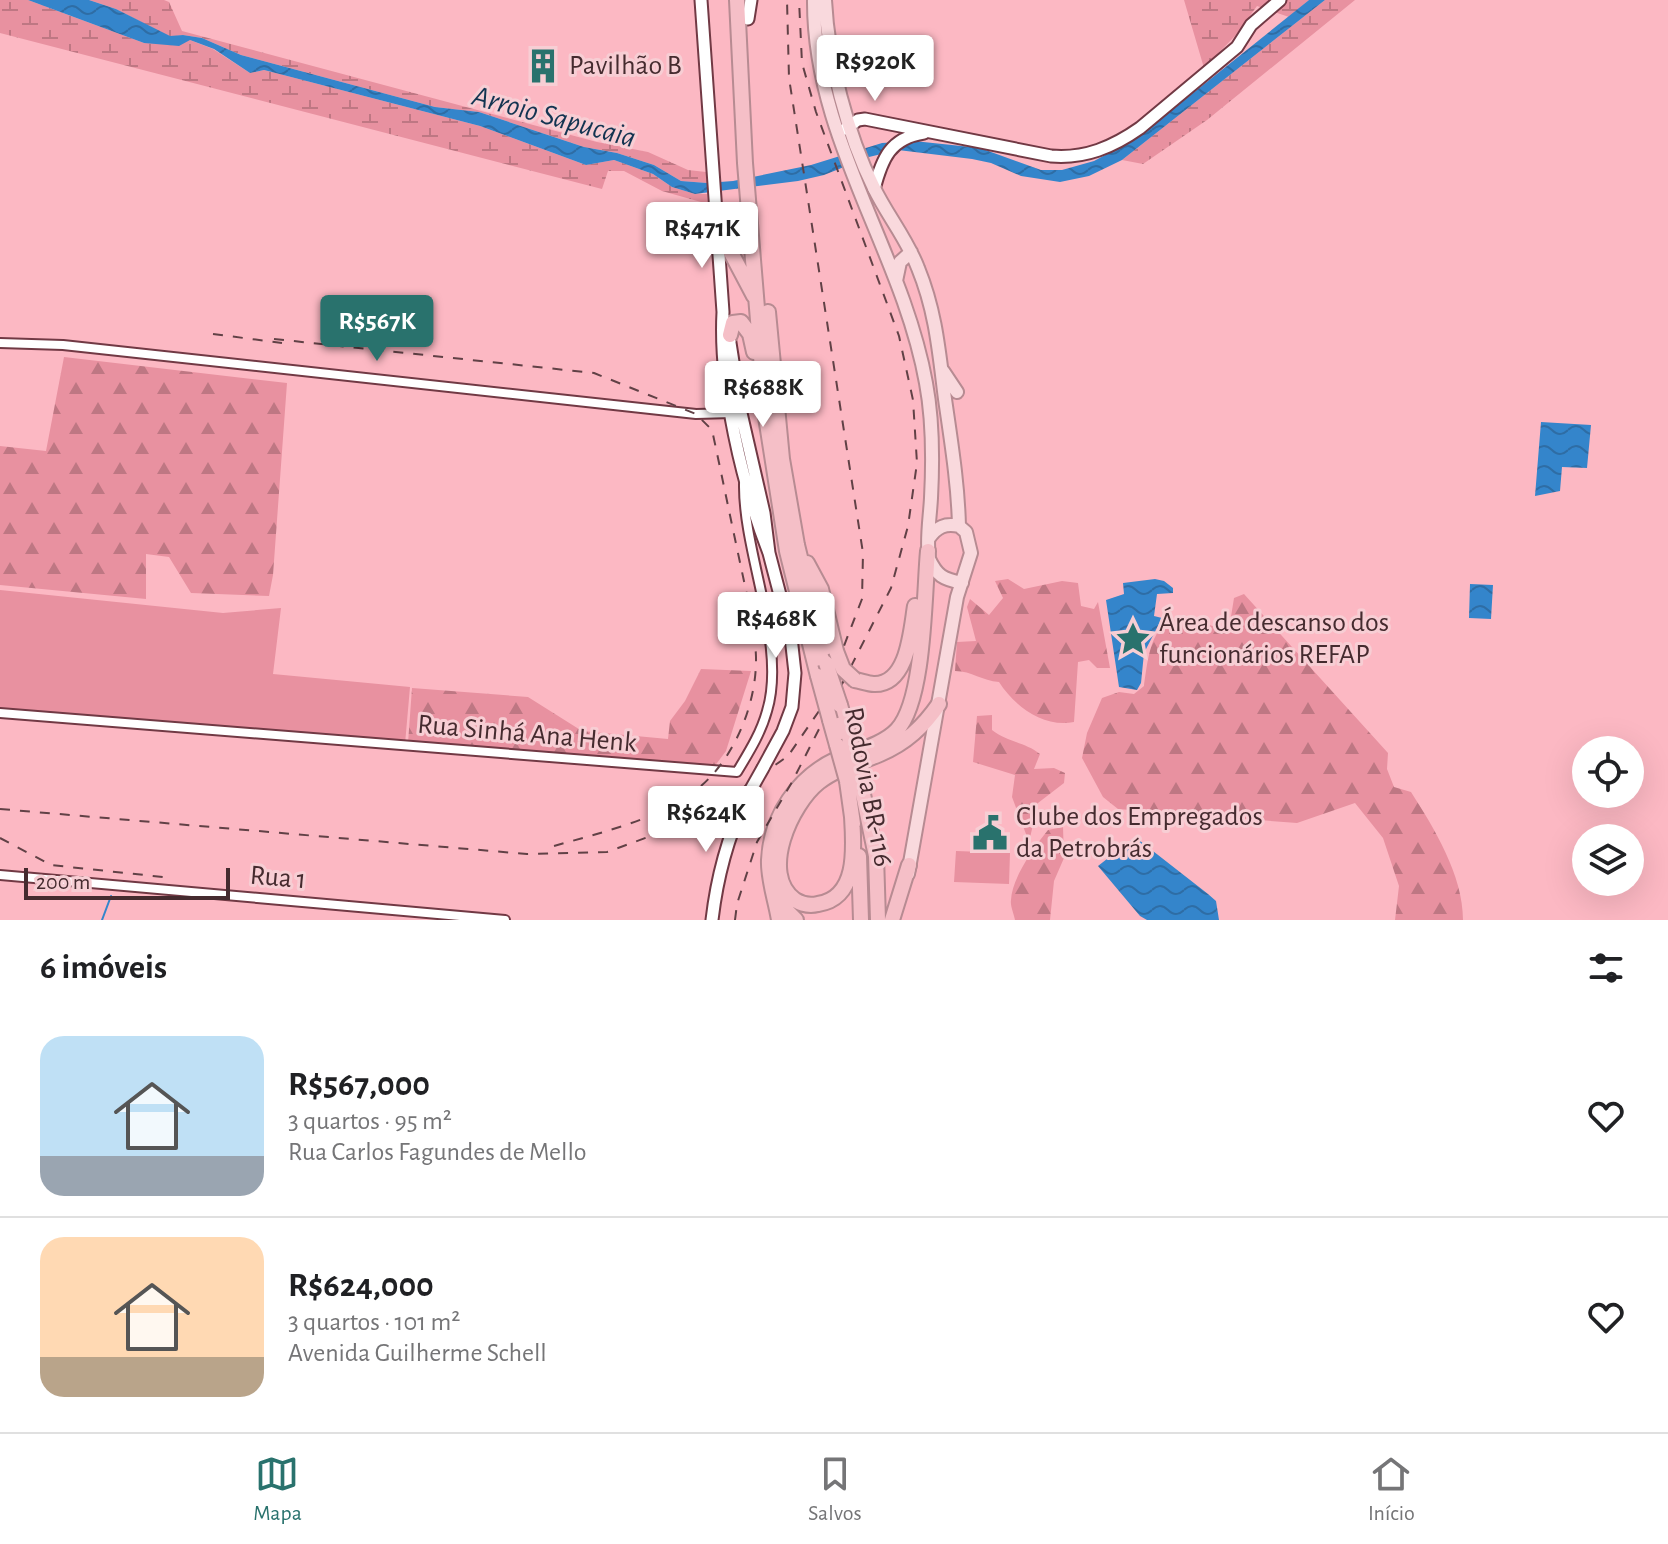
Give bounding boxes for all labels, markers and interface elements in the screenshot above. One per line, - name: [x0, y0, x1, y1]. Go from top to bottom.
- pin: R$920K: [810, 35, 940, 103]
- building icon: Pavilhão B: [524, 47, 562, 85]
- text: R$920K: [835, 48, 915, 74]
- place label: Pavilhão B: [569, 52, 682, 80]
- water label: Arroio Sapucaia: [468, 81, 639, 153]
- pin: R$471K: [637, 202, 767, 270]
- text: R$471K: [664, 215, 740, 241]
- pin: R$567K: [312, 295, 442, 363]
- text: R$567K: [338, 308, 416, 334]
- pin: R$688K: [698, 361, 828, 429]
- text: R$688K: [723, 374, 803, 400]
- pin: R$468K: [711, 592, 841, 660]
- text: R$468K: [736, 605, 816, 631]
- place label: Área de descanso dos funcionários REFAP: [1159, 606, 1389, 669]
- place icon: Área de descanso dos funcionários REFAP: [1114, 620, 1152, 658]
- street label: Rodovia BR-116: [839, 705, 897, 869]
- street label: Rua Sinhá Ana Henk: [416, 710, 638, 758]
- map controls: [1572, 736, 1644, 896]
- button: locate: [1572, 736, 1644, 808]
- pin: R$624K: [641, 786, 771, 854]
- text: R$624K: [666, 799, 746, 825]
- place label: Clube dos Empregados da Petrobrás: [1016, 803, 1263, 863]
- public building icon: Clube dos Empregados da Petrobrás: [971, 814, 1009, 852]
- button: layers: [1572, 824, 1644, 896]
- street label: Rua 1: [249, 862, 307, 894]
- scale bar: [24, 864, 230, 900]
- text: 200 m: [36, 871, 90, 893]
- icon: filters: [1584, 946, 1628, 990]
- text: 6 imóveis: [40, 951, 167, 985]
- icon: home: [104, 1068, 200, 1164]
- text: R$567,000: [288, 1068, 430, 1102]
- icon: heart: [1584, 1094, 1628, 1138]
- text: 3 quartos · 95 m²: [288, 1108, 452, 1134]
- text: Rua Carlos Fagundes de Mello: [288, 1139, 587, 1165]
- icon: home: [104, 1269, 200, 1365]
- text: R$624,000: [288, 1269, 434, 1303]
- icon: heart: [1584, 1295, 1628, 1339]
- text: 3 quartos · 101 m²: [288, 1309, 460, 1335]
- text: Avenida Guilherme Schell: [288, 1340, 547, 1366]
- tab: Mapa: [253, 1452, 302, 1526]
- tab: Salvos: [808, 1452, 862, 1526]
- tab: Início: [1368, 1452, 1415, 1526]

